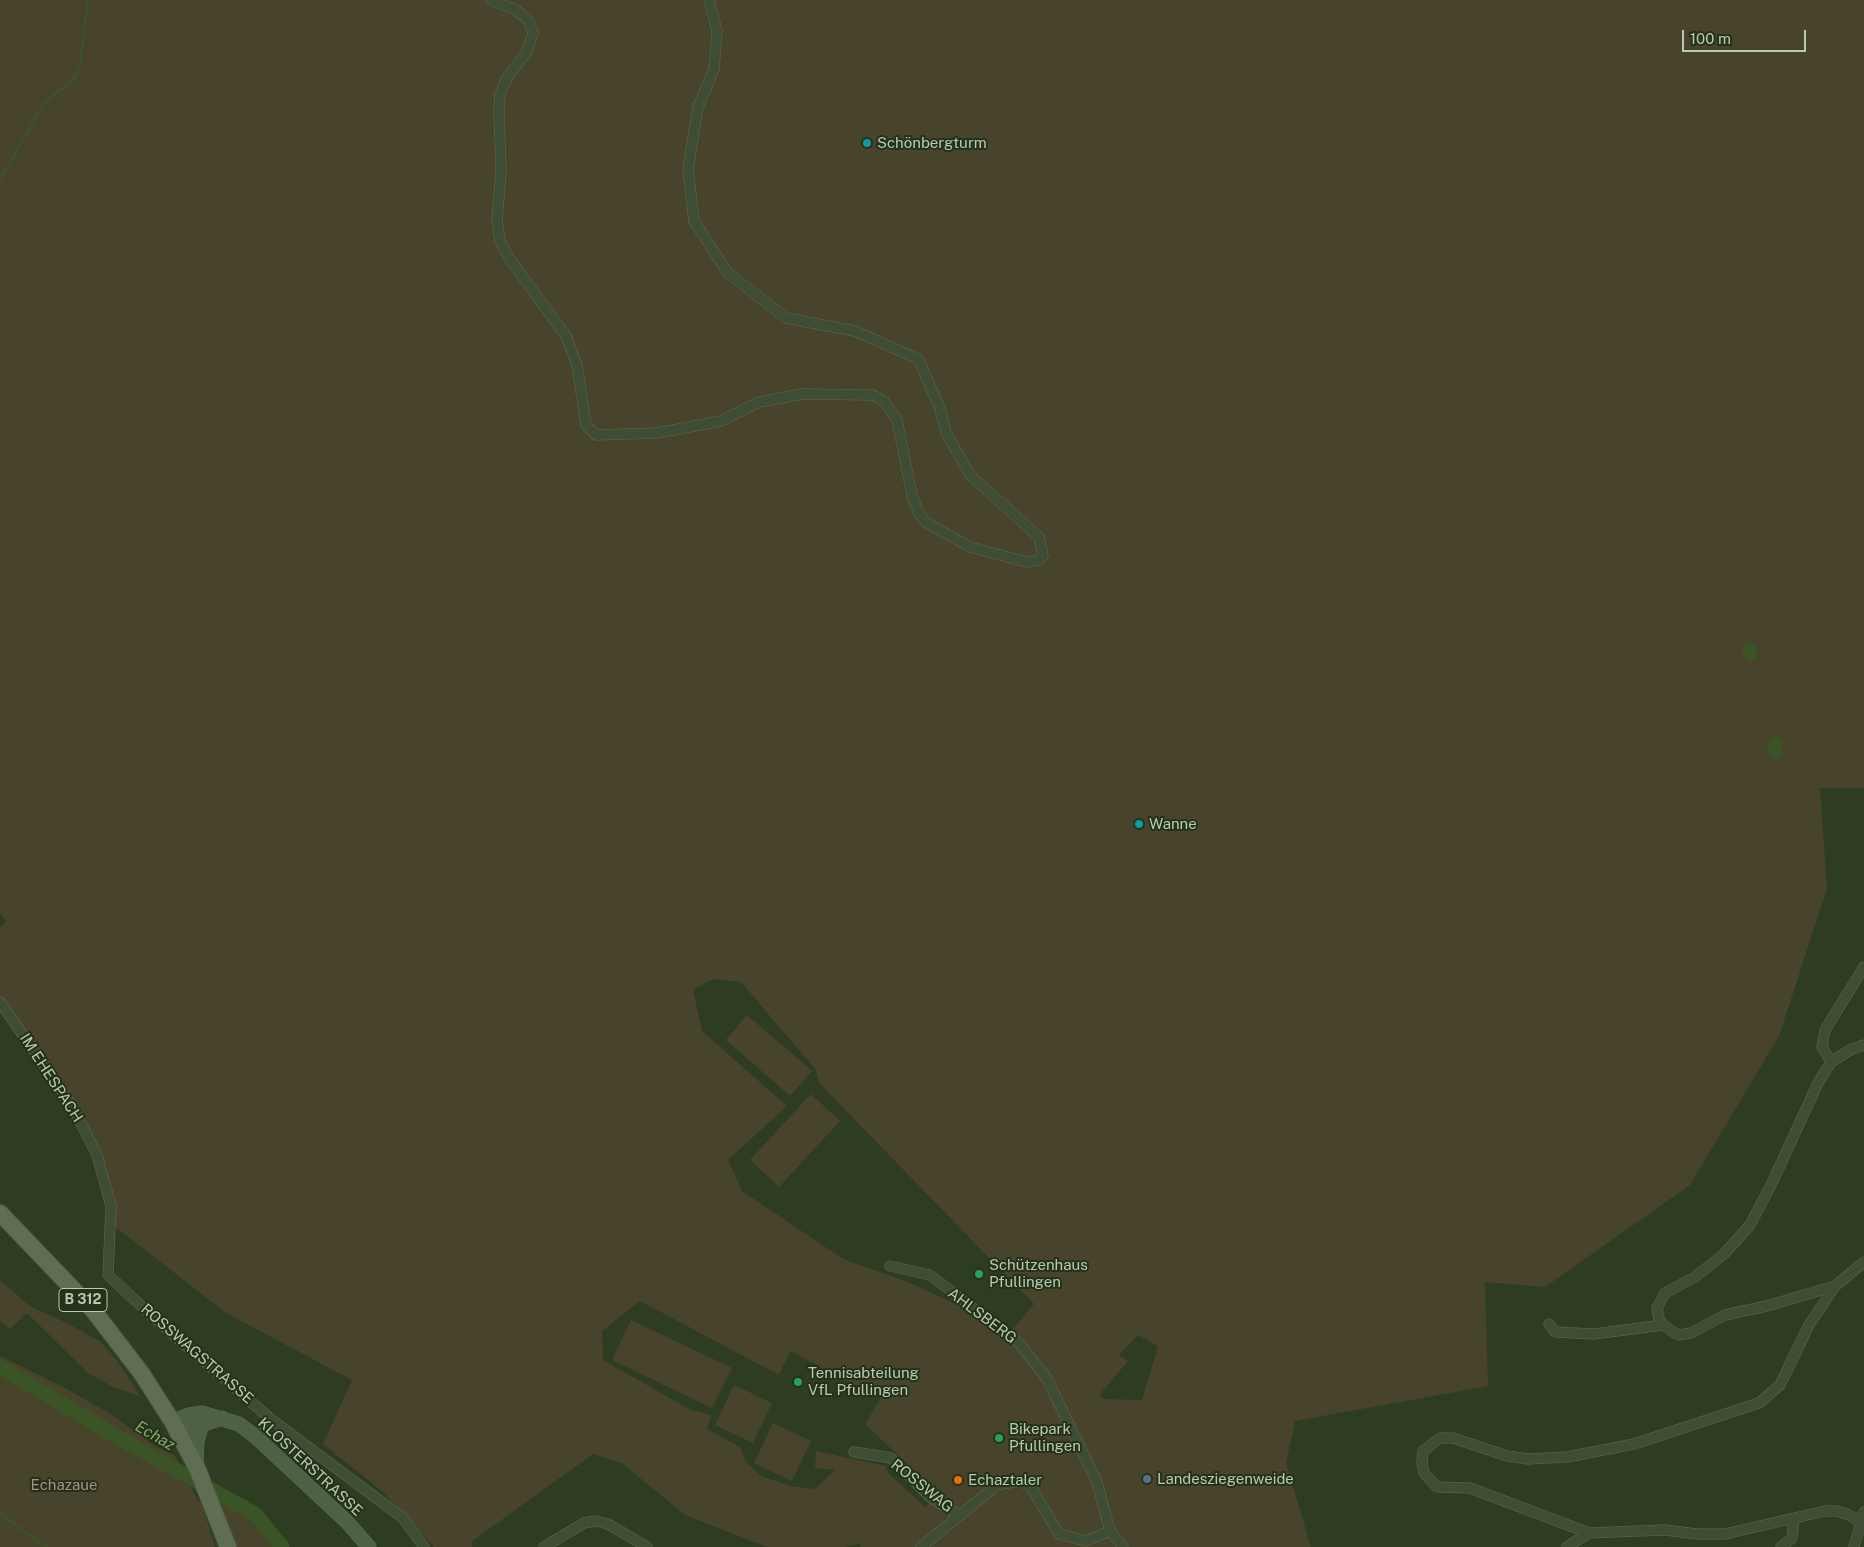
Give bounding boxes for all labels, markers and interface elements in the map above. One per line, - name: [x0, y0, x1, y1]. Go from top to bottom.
- scale bar: [1684, 20, 1808, 52]
- text: 100 m: [1690, 30, 1731, 47]
- place label: Schönbergturm: [877, 134, 987, 152]
- marker: Schönbergturm: [861, 137, 873, 149]
- place label: Wanne: [1149, 815, 1197, 833]
- marker: Wanne: [1133, 818, 1145, 830]
- street label: IM EHESPACH: [16, 1030, 86, 1126]
- place label: Schützenhaus Pfullingen: [989, 1256, 1088, 1291]
- marker: Schützenhaus Pfullingen: [973, 1268, 985, 1280]
- street label: AHLSBERG: [944, 1284, 1020, 1348]
- road number: B 312: [59, 1288, 107, 1312]
- street label: ROSSWAGSTRASSE: [137, 1300, 257, 1408]
- place label: Tennisabteilung VfL Pfullingen: [808, 1364, 919, 1399]
- marker: Tennisabteilung VfL Pfullingen: [792, 1376, 804, 1388]
- street label: KLOSTERSTRASSE: [254, 1414, 366, 1520]
- water label: Echaz: [132, 1417, 178, 1455]
- place label: Bikepark Pfullingen: [1009, 1420, 1081, 1455]
- marker: Bikepark Pfullingen: [993, 1432, 1005, 1444]
- street label: ROSSWAG: [887, 1456, 957, 1516]
- place label: Landesziegenweide: [1157, 1470, 1294, 1488]
- place label: Echaztaler: [968, 1471, 1042, 1489]
- marker: Landesziegenweide: [1141, 1473, 1153, 1485]
- marker: Echaztaler: [952, 1474, 964, 1486]
- park label: Echazaue: [31, 1476, 97, 1494]

